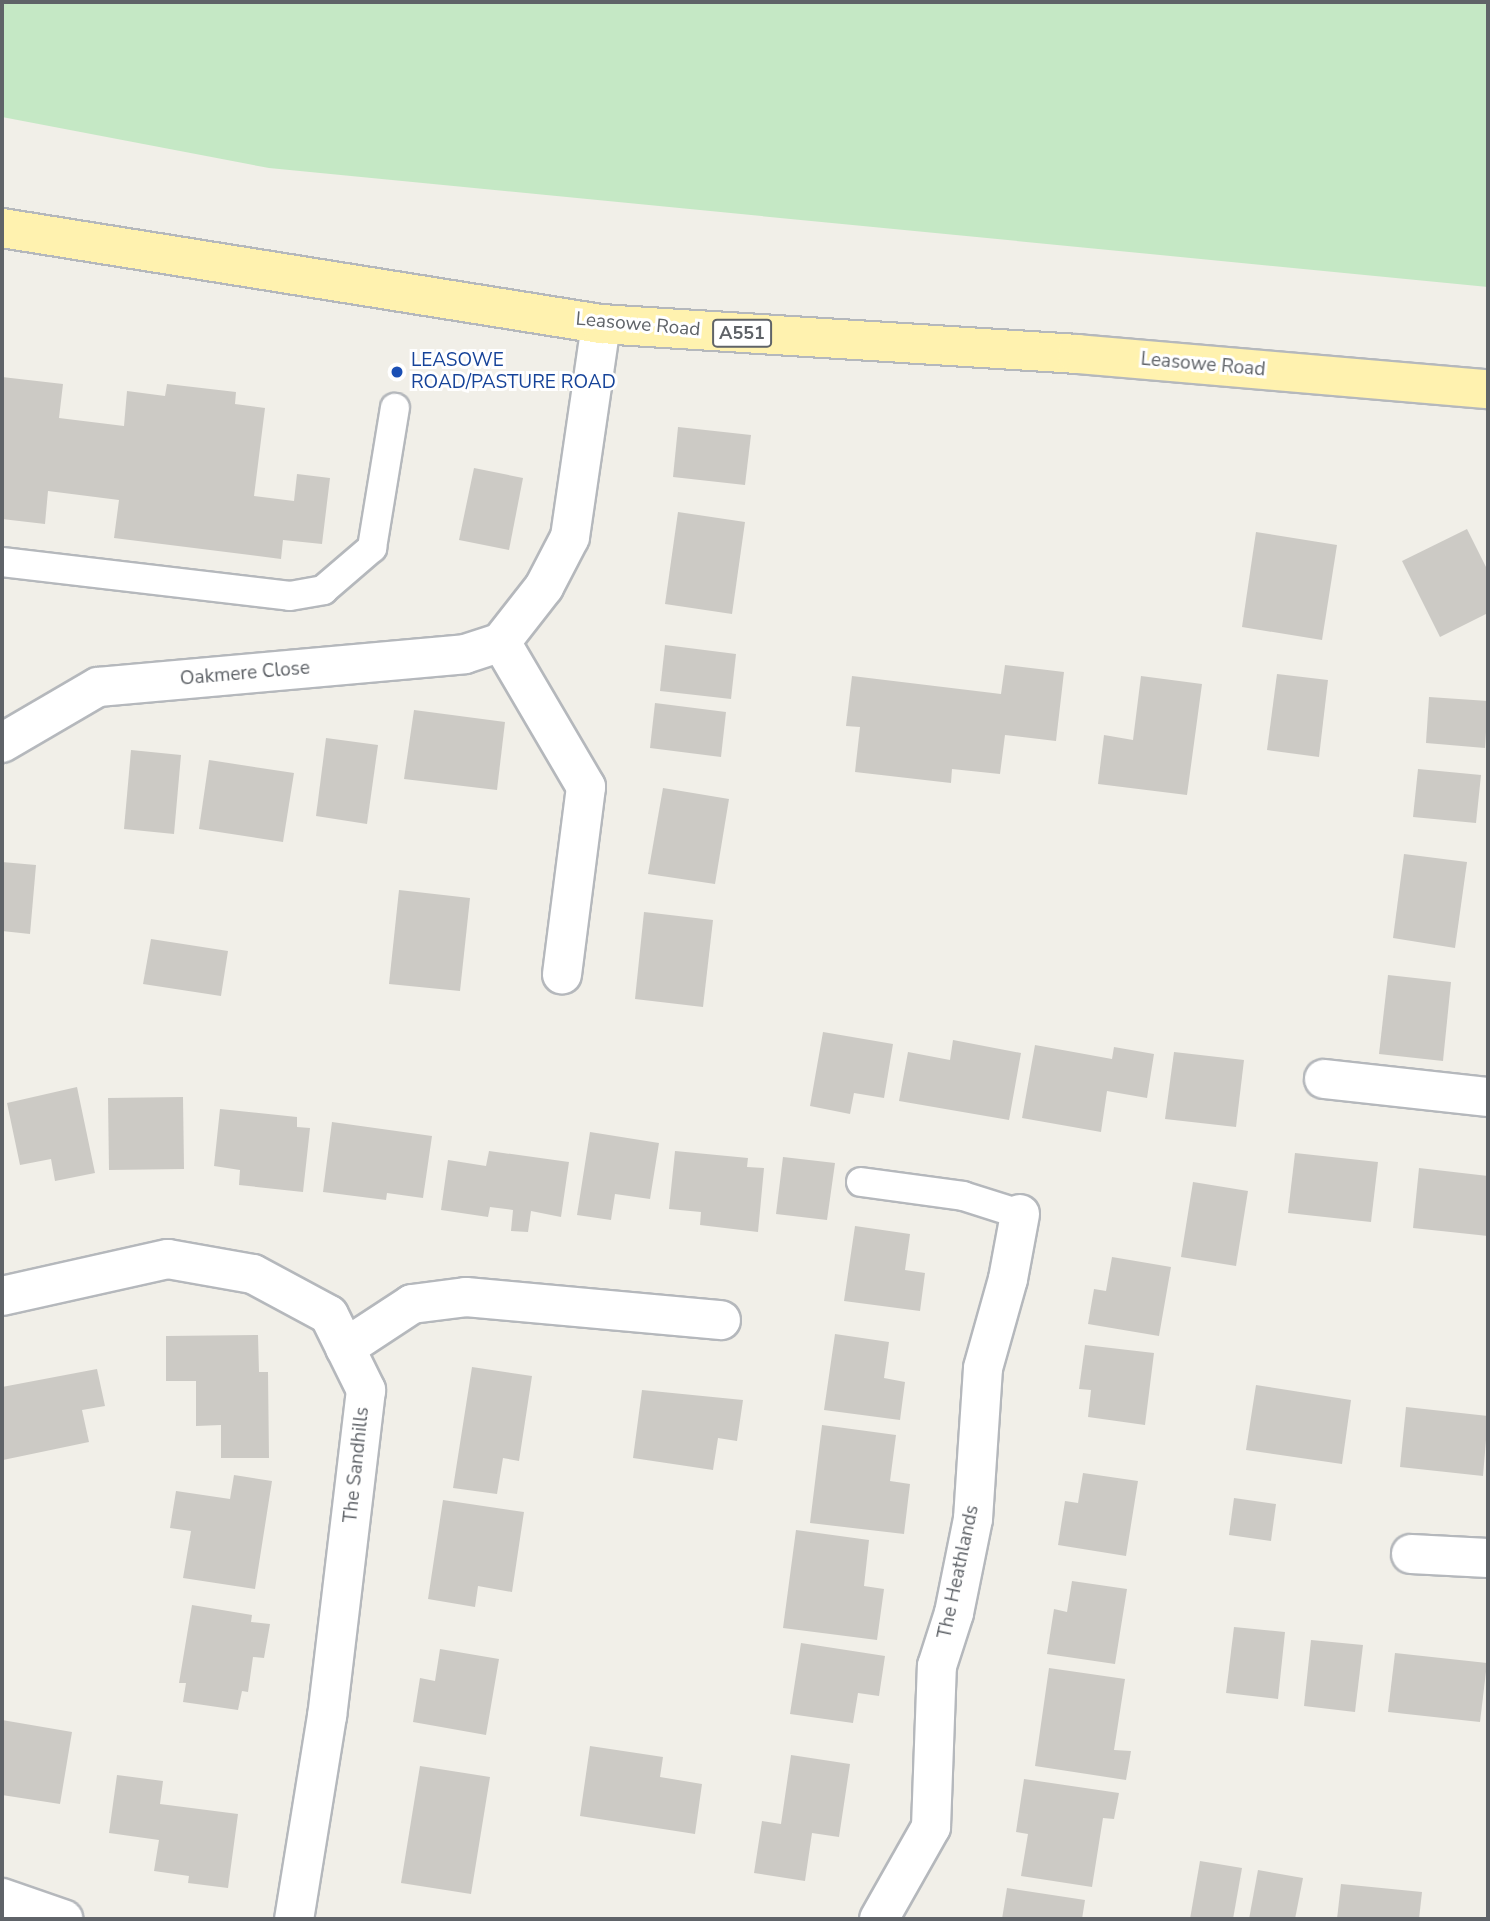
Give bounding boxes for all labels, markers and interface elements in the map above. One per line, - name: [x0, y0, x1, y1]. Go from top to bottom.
- street label: Leasowe Road: [575, 308, 701, 342]
- road number: A551: [710, 318, 774, 348]
- street label: Leasowe Road: [1140, 348, 1266, 382]
- place label: LEASOWE ROAD/PASTURE ROAD: [411, 350, 616, 394]
- marker: LEASOWE ROAD/PASTURE ROAD: [389, 364, 405, 380]
- street label: Oakmere Close: [179, 657, 311, 691]
- street label: The Sandhills: [340, 1406, 374, 1524]
- street label: The Heathlands: [934, 1503, 984, 1641]

